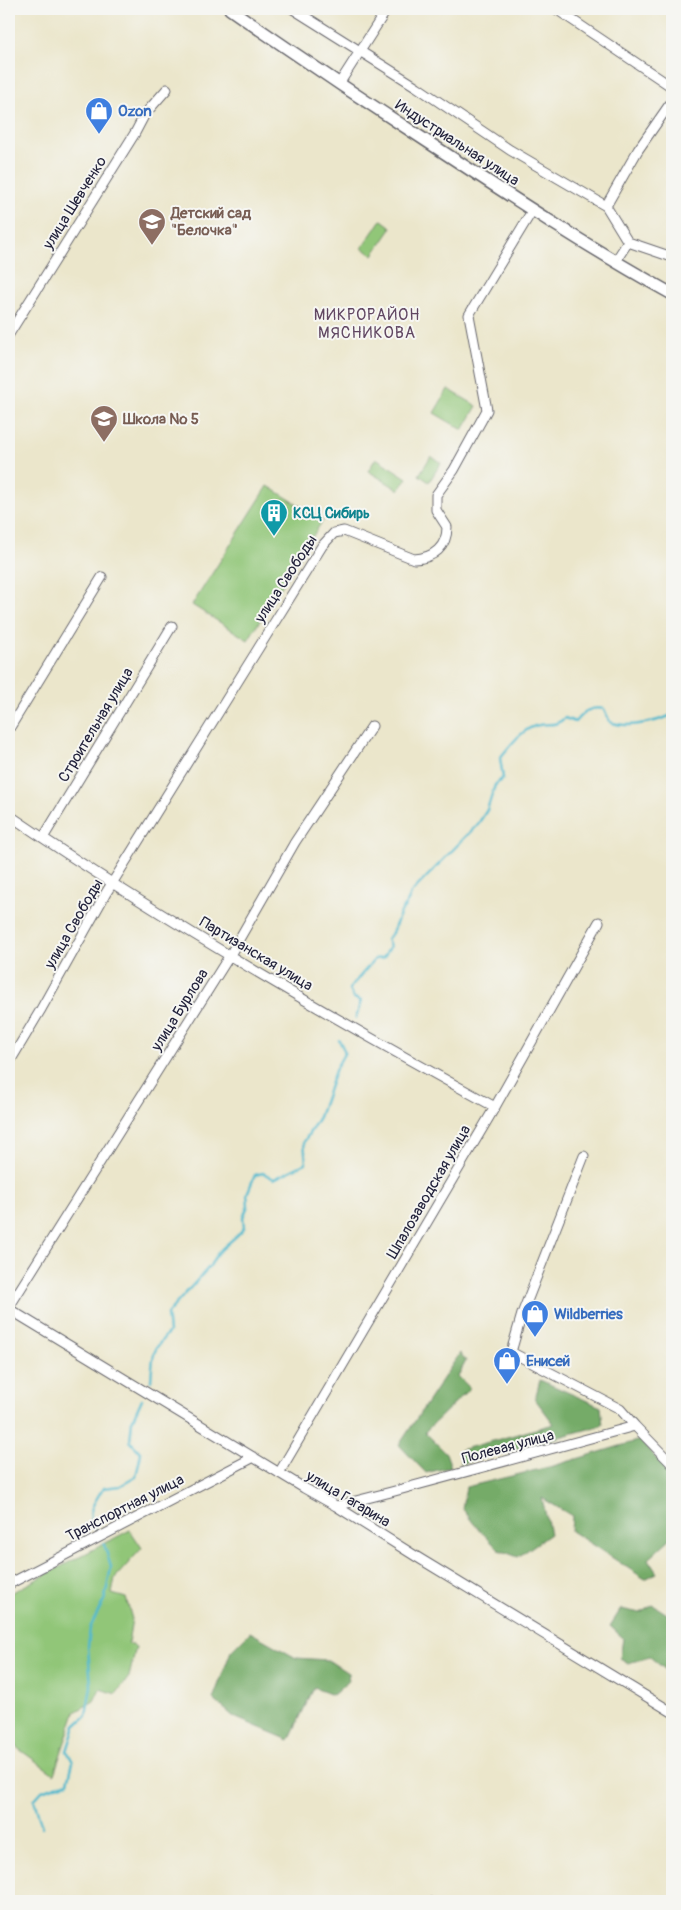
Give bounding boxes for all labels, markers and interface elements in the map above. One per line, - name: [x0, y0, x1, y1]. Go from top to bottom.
- shop icon: Ozon: [84, 96, 114, 135]
- street label: Индустриальная улица: [391, 96, 523, 190]
- place label: Ozon: [118, 102, 152, 121]
- street label: улица Шевченко: [38, 153, 111, 254]
- place label: Детский сад "Белочка": [170, 204, 252, 240]
- school or university icon: Детский сад "Белочка": [137, 207, 167, 246]
- district label: МИКРОРАЙОН МЯСНИКОВА: [314, 305, 420, 343]
- school or university icon: Школа № 5: [89, 404, 119, 443]
- place label: Школа № 5: [122, 410, 199, 429]
- building icon: КСЦ Сибирь: [259, 498, 289, 537]
- place label: КСЦ Сибирь: [293, 504, 370, 523]
- street label: улица Свободы: [250, 532, 321, 627]
- street label: Строительная улица: [54, 664, 138, 786]
- street label: улица Свободы: [40, 876, 107, 973]
- street label: Партизанская улица: [196, 913, 316, 995]
- street label: улица Бурлова: [147, 965, 213, 1055]
- street label: Шпалозаводская улица: [383, 1122, 475, 1262]
- shop icon: Wildberries: [520, 1299, 550, 1338]
- place label: Wildberries: [554, 1305, 623, 1324]
- shop icon: Енисей: [492, 1346, 522, 1385]
- place label: Енисей: [526, 1352, 570, 1371]
- street label: Полевая улица: [460, 1426, 556, 1468]
- street label: улица Гагарина: [302, 1466, 394, 1532]
- street label: Транспортная улица: [63, 1470, 187, 1546]

